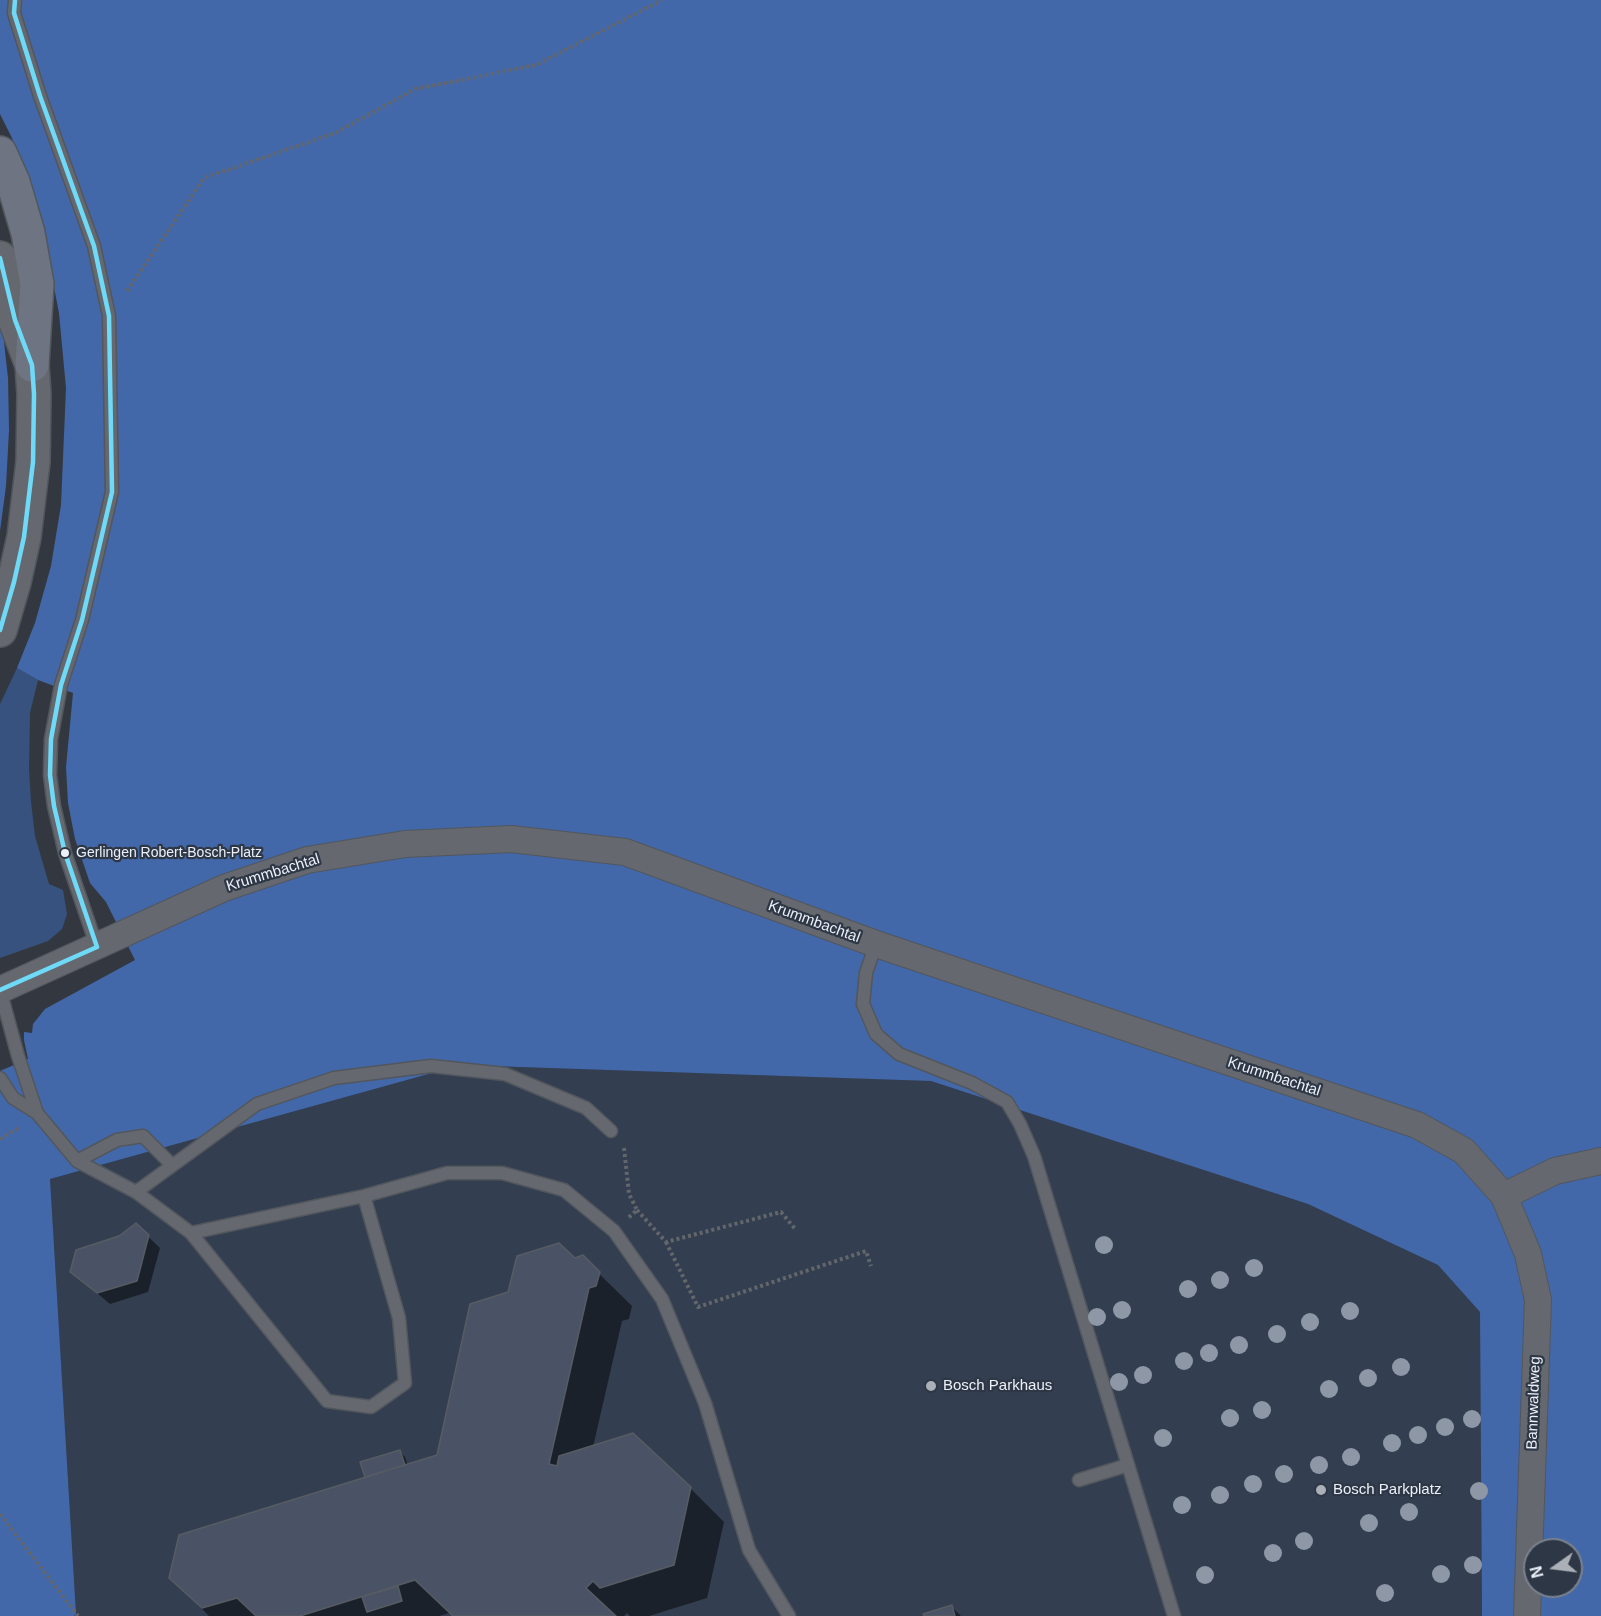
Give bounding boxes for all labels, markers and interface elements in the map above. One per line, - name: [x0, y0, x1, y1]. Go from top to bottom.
- place label: Gerlingen Robert-Bosch-Platz: [76, 845, 262, 861]
- marker: Gerlingen Robert-Bosch-Platz: [59, 847, 71, 859]
- street label: Krummbachtal: [224, 850, 322, 896]
- street label: Krummbachtal: [765, 897, 863, 947]
- street label: Krummbachtal: [1225, 1053, 1323, 1101]
- street label: Bannwaldweg: [1523, 1356, 1545, 1450]
- place label: Bosch Parkhaus: [943, 1377, 1052, 1395]
- marker: Bosch Parkhaus: [924, 1379, 938, 1393]
- place label: Bosch Parkplatz: [1333, 1481, 1441, 1499]
- marker: Bosch Parkplatz: [1314, 1483, 1328, 1497]
- north arrow: [1523, 1538, 1583, 1598]
- text: N: [1527, 1564, 1547, 1580]

